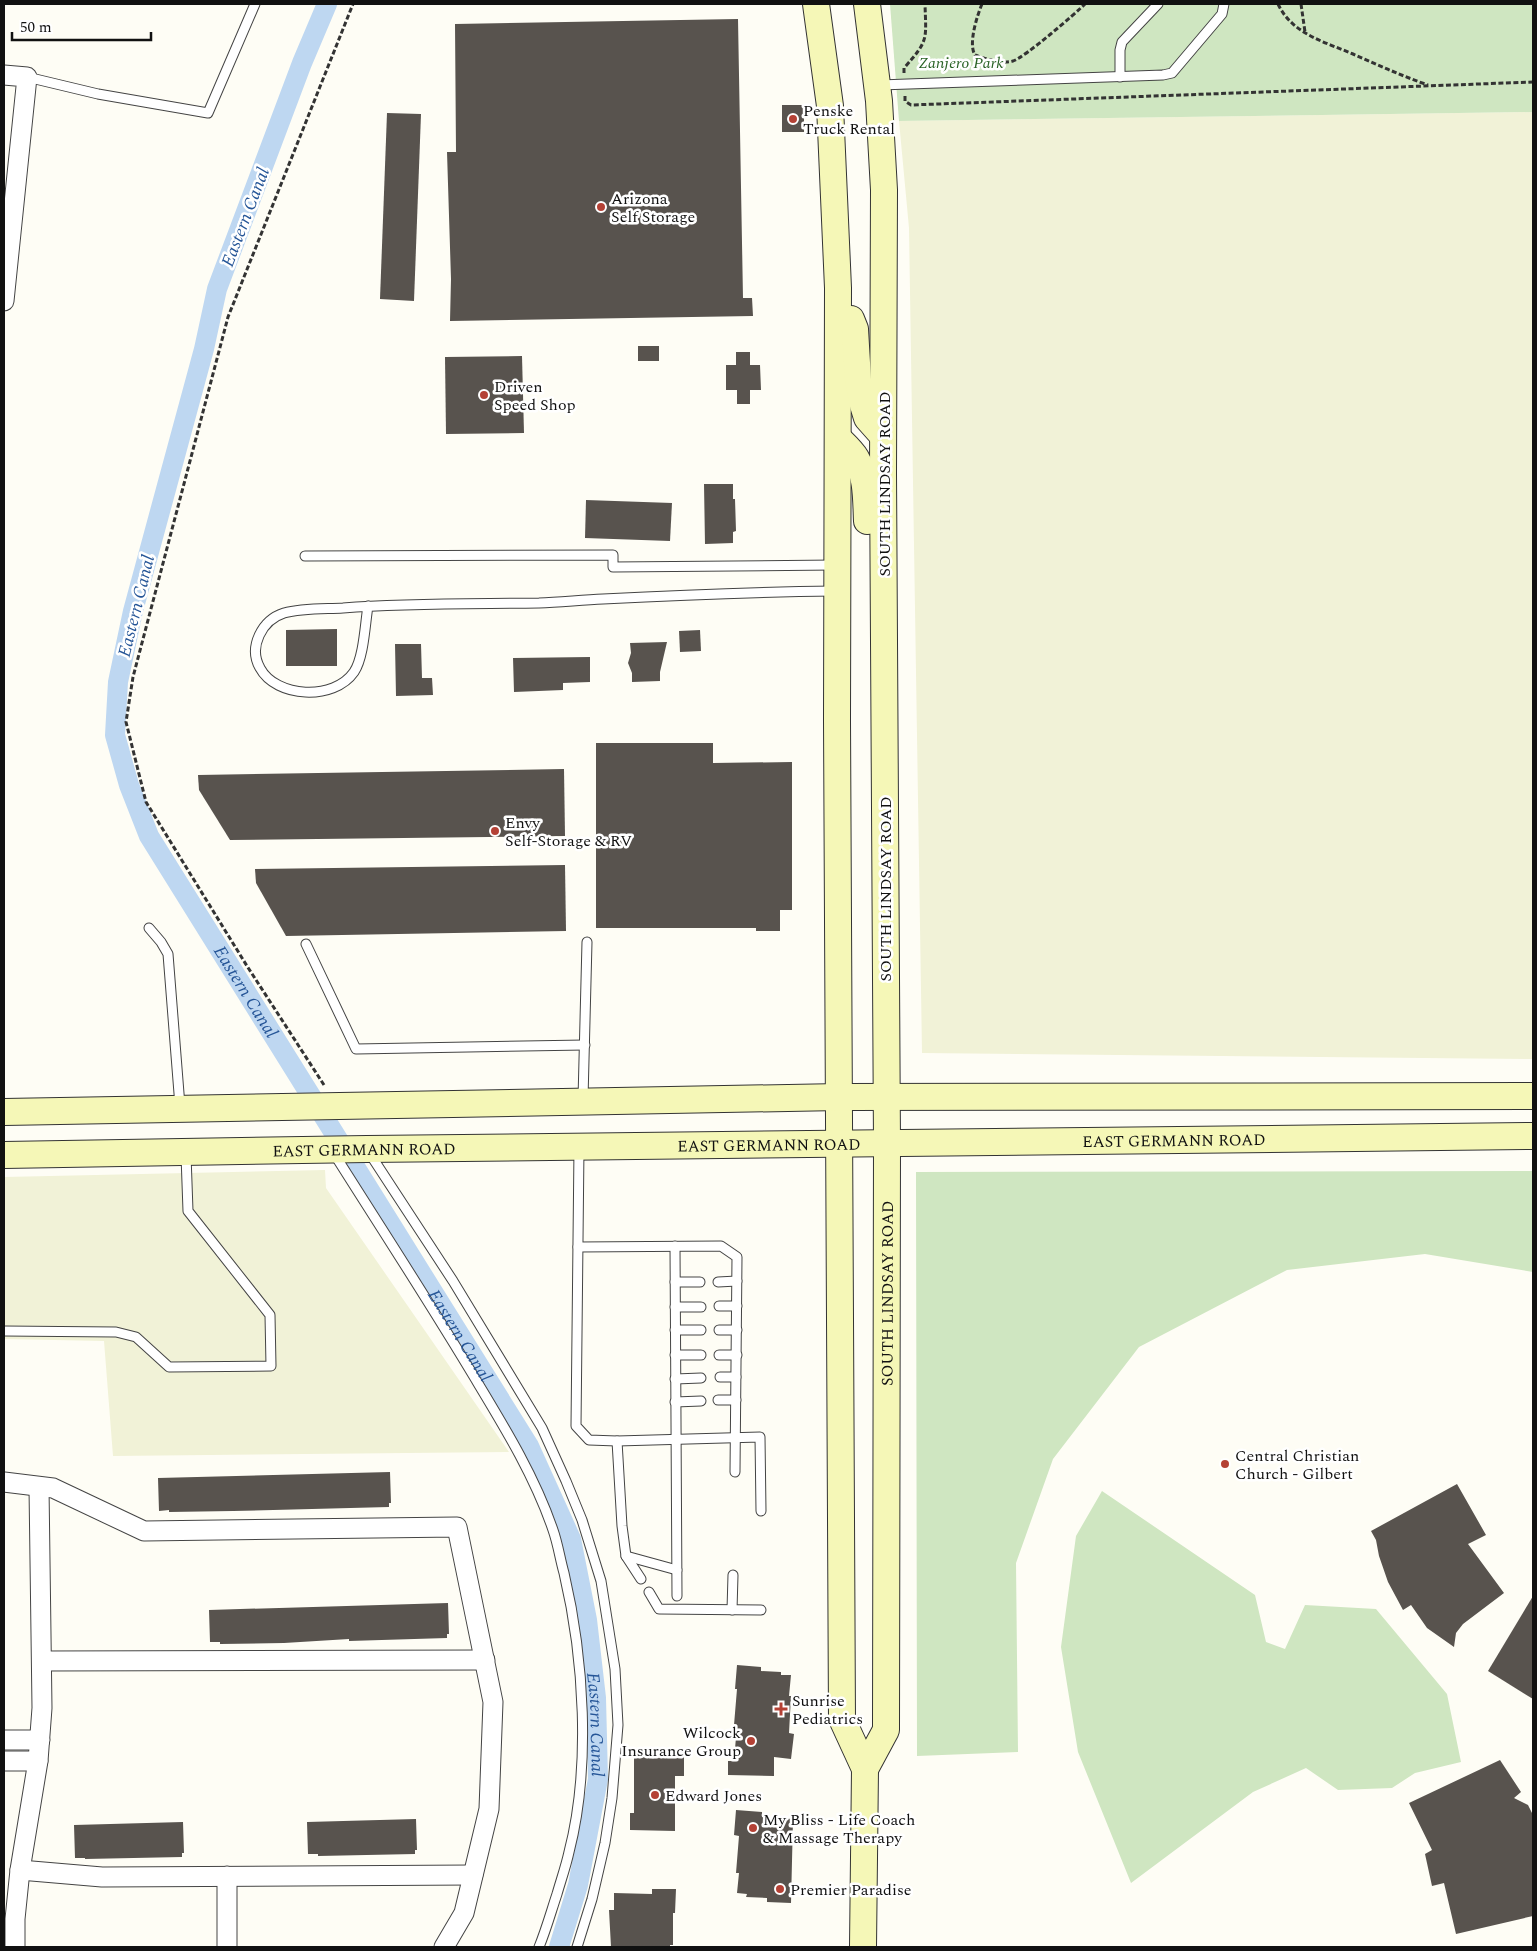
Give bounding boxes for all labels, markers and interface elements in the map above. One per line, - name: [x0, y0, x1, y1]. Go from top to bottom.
- scale bar: [12, 10, 151, 42]
- text: 50 m: [20, 16, 52, 39]
- park label: Zanjero Park: [918, 51, 1004, 75]
- place label: Penske Truck Rental: [803, 99, 895, 141]
- marker: Penske Truck Rental: [787, 113, 799, 125]
- water label: Eastern Canal: [214, 163, 277, 271]
- place label: Arizona Self Storage: [611, 187, 695, 229]
- marker: Arizona Self Storage: [595, 201, 607, 213]
- place label: Driven Speed Shop: [494, 375, 576, 417]
- marker: Driven Speed Shop: [478, 389, 490, 401]
- street label: SOUTH LINDSAY ROAD: [873, 391, 897, 577]
- water label: Eastern Canal: [111, 552, 162, 660]
- street label: SOUTH LINDSAY ROAD: [874, 796, 898, 982]
- place label: Envy Self-Storage & RV: [505, 811, 632, 853]
- marker: Envy Self-Storage & RV: [489, 825, 501, 837]
- water label: Eastern Canal: [206, 940, 285, 1044]
- street label: EAST GERMANN ROAD: [1082, 1128, 1266, 1154]
- street label: EAST GERMANN ROAD: [677, 1132, 861, 1159]
- street label: EAST GERMANN ROAD: [272, 1137, 456, 1164]
- street label: SOUTH LINDSAY ROAD: [876, 1201, 900, 1386]
- water label: Eastern Canal: [421, 1284, 499, 1387]
- place label: Central Christian Church - Gilbert: [1235, 1444, 1359, 1486]
- marker: Central Christian Church - Gilbert: [1219, 1458, 1231, 1470]
- water label: Eastern Canal: [579, 1671, 611, 1777]
- place label: Sunrise Pediatrics: [792, 1689, 863, 1731]
- marker: Sunrise Pediatrics: [774, 1702, 788, 1716]
- place label: Wilcock Insurance Group: [621, 1721, 741, 1763]
- marker: Wilcock Insurance Group: [745, 1735, 757, 1747]
- place label: Edward Jones: [665, 1784, 762, 1808]
- marker: Edward Jones: [649, 1789, 661, 1801]
- place label: My Bliss - Life Coach & Massage Therapy: [763, 1808, 915, 1850]
- marker: My Bliss - Life Coach & Massage Therapy: [747, 1822, 759, 1834]
- place label: Premier Paradise: [790, 1878, 912, 1902]
- marker: Premier Paradise: [774, 1883, 786, 1895]

